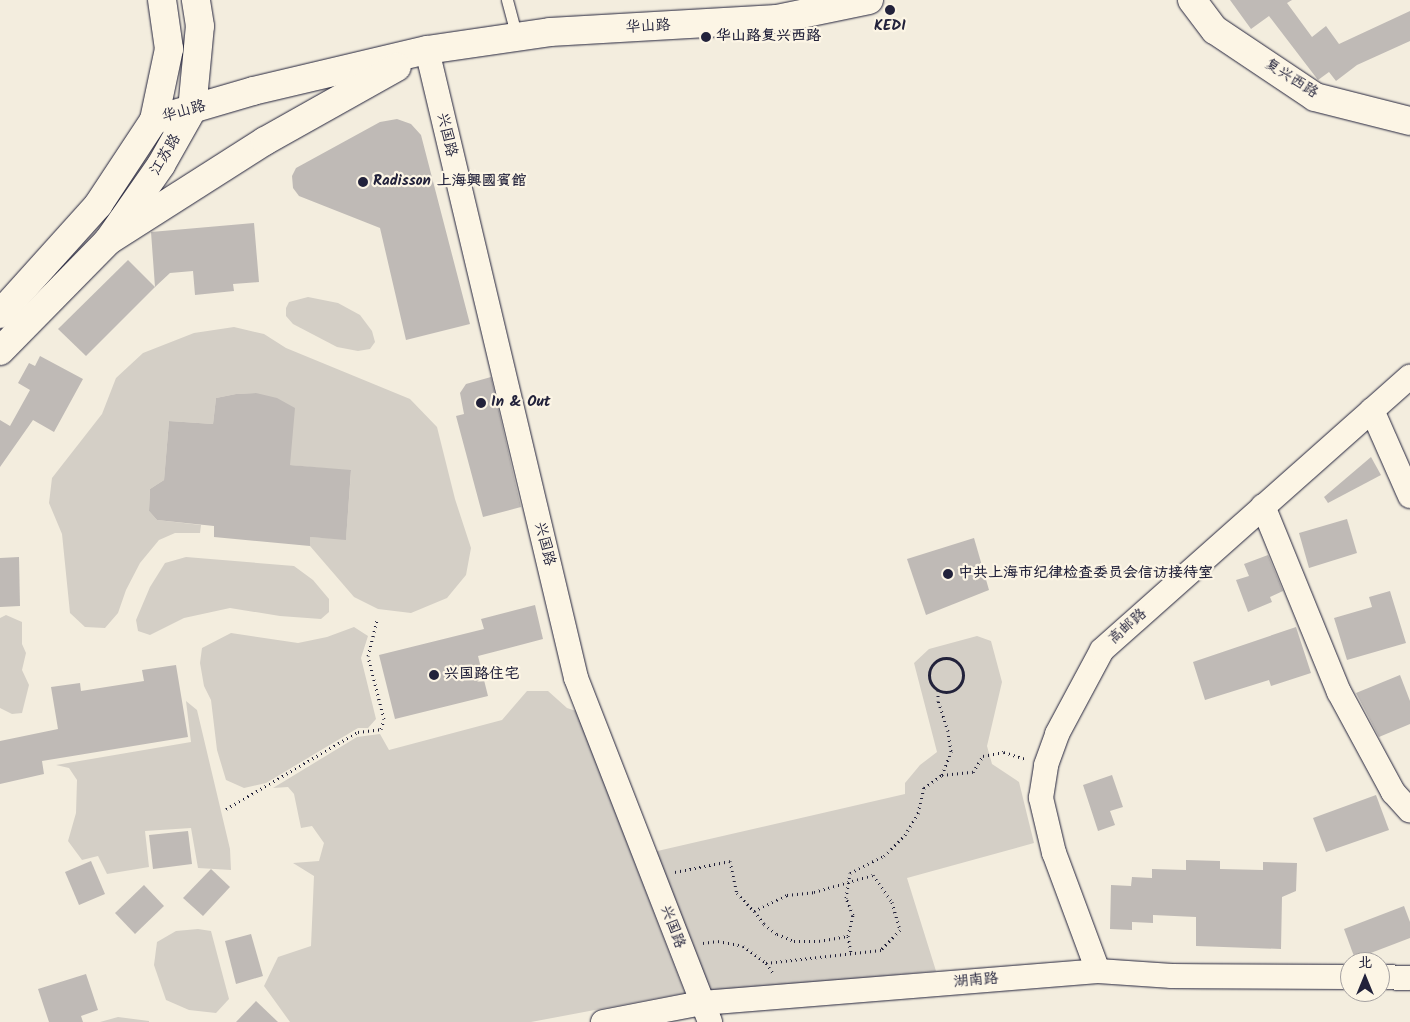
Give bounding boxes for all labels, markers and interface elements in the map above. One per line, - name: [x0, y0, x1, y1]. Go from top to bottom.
- marker: KEDI: [884, 4, 896, 16]
- street label: 华山路: [625, 17, 671, 37]
- place label: KEDI: [874, 18, 906, 36]
- place label: 华山路复兴西路: [716, 28, 821, 46]
- marker: 华山路复兴西路: [700, 31, 712, 43]
- street label: 复兴西路: [1261, 55, 1321, 103]
- street label: 华山路: [160, 97, 208, 127]
- street label: 兴国路: [432, 111, 460, 159]
- street label: 江苏路: [147, 131, 185, 179]
- place label: Radisson 上海興國賓館: [373, 173, 527, 191]
- marker: Radisson 上海興國賓館: [357, 176, 369, 188]
- place label: In & Out: [491, 394, 551, 412]
- marker: In & Out: [475, 397, 487, 409]
- street label: 兴国路: [530, 520, 558, 568]
- place label: 中共上海市纪律检查委员会信访接待室: [958, 565, 1213, 583]
- marker: 中共上海市纪律检查委员会信访接待室: [942, 568, 954, 580]
- street label: 高邮路: [1105, 605, 1151, 649]
- place label: 兴国路住宅: [444, 666, 519, 684]
- marker: 兴国路住宅: [428, 669, 440, 681]
- street label: 兴国路: [656, 903, 688, 951]
- north arrow: [1340, 952, 1390, 1002]
- text: 北: [1358, 952, 1372, 974]
- street label: 湖南路: [953, 970, 999, 992]

